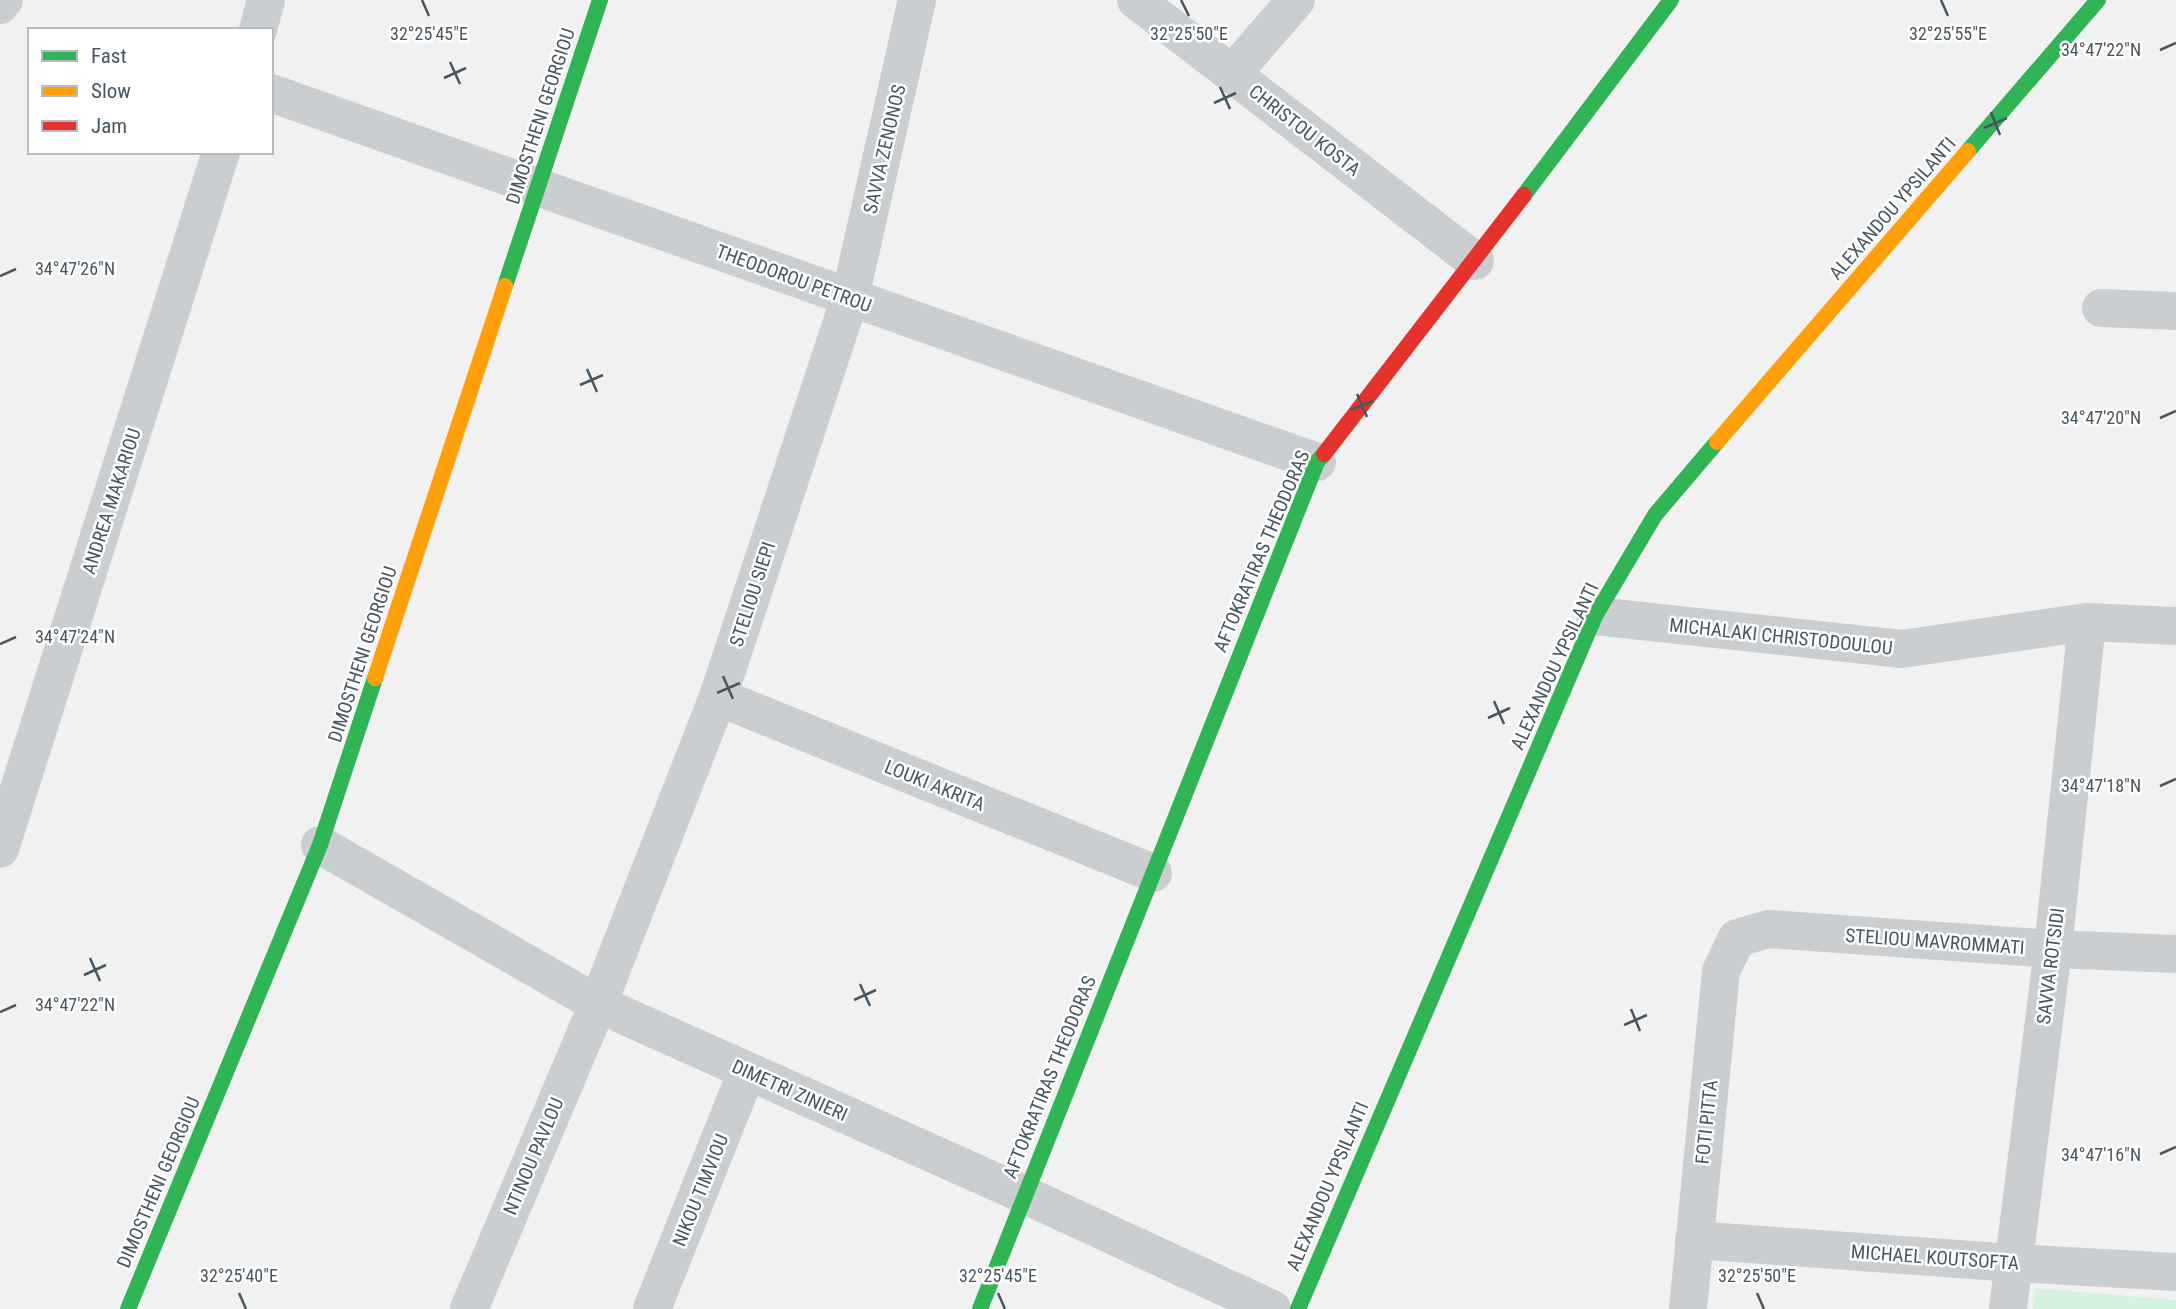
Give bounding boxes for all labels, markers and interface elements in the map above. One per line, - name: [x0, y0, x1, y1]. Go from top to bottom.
- text: 32°25'45"E: [390, 23, 468, 44]
- text: 32°25'50"E: [1150, 23, 1228, 44]
- text: 32°25'55"E: [1909, 23, 1987, 44]
- street label: DIMOSTHENI GEORGIOU: [501, 25, 580, 207]
- legend: [28, 28, 273, 154]
- text: 34°47'22"N: [2061, 39, 2141, 60]
- text: Fast: [91, 44, 127, 68]
- text: Slow: [91, 79, 131, 103]
- street label: CHRISTOU KOSTA: [1245, 80, 1365, 181]
- street label: SAVVA ZENONOS: [858, 82, 911, 216]
- text: Jam: [91, 114, 127, 138]
- street label: ALEXANDOU YPSILANTI: [1824, 132, 1961, 284]
- street label: THEODOROU PETROU: [713, 240, 875, 317]
- text: 34°47'26"N: [35, 258, 115, 279]
- text: 34°47'20"N: [2061, 407, 2141, 428]
- street label: ANDREA MAKARIOU: [77, 425, 146, 577]
- street label: AFTOKRATIRAS THEODORAS: [1209, 447, 1314, 655]
- street label: STELIOU SIEPI: [725, 539, 780, 649]
- street label: DIMOSTHENI GEORGIOU: [323, 563, 402, 745]
- street label: ALEXANDOU YPSILANTI: [1506, 579, 1603, 753]
- street label: MICHALAKI CHRISTODOULOU: [1668, 613, 1894, 660]
- text: 34°47'24"N: [35, 626, 115, 647]
- street label: LOUKI AKRITA: [881, 755, 988, 816]
- text: 34°47'18"N: [2061, 775, 2141, 796]
- street label: SAVVA ROTSIDI: [2032, 907, 2069, 1026]
- street label: STELIOU MAVROMMATI: [1845, 924, 2025, 959]
- street label: AFTOKRATIRAS THEODORAS: [998, 972, 1101, 1182]
- text: 34°47'22"N: [35, 994, 115, 1015]
- street label: DIMETRI ZINIERI: [728, 1055, 851, 1126]
- street label: FOTI PITTA: [1691, 1079, 1722, 1165]
- street label: DIMOSTHENI GEORGIOU: [112, 1093, 205, 1271]
- street label: NTINOU PAVLOU: [498, 1094, 568, 1218]
- street label: ALEXANDOU YPSILANTI: [1281, 1098, 1373, 1274]
- street label: NIKOU TIMVIOU: [667, 1131, 733, 1250]
- text: 34°47'16"N: [2061, 1144, 2141, 1165]
- street label: MICHAEL KOUTSOFTA: [1850, 1240, 2020, 1275]
- text: 32°25'40"E: [200, 1265, 278, 1286]
- text: 32°25'45"E: [959, 1265, 1037, 1286]
- text: 32°25'50"E: [1718, 1265, 1796, 1286]

